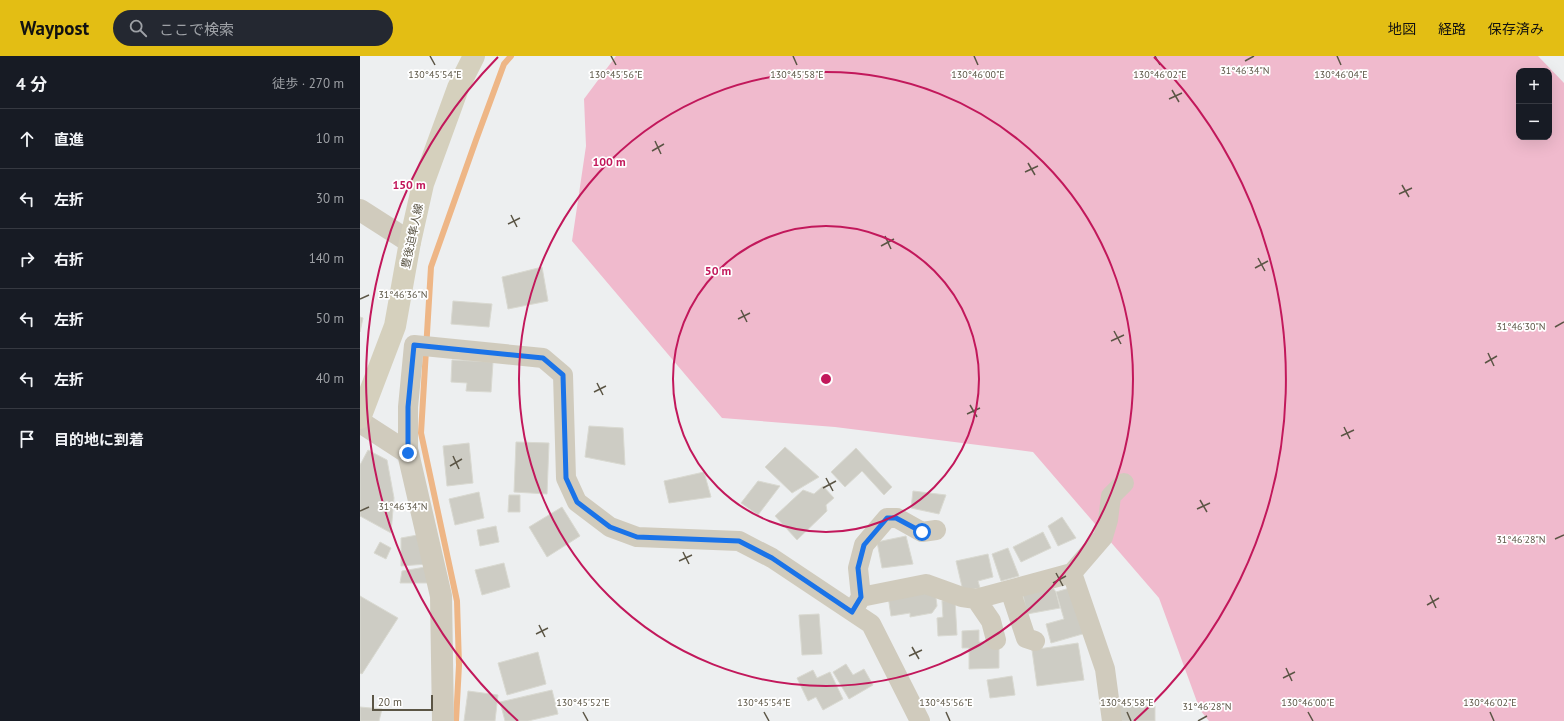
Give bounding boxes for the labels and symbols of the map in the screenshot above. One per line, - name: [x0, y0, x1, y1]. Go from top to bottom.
- text: 31°46'34"N: [1220, 64, 1270, 77]
- text: 130°45'54"E: [408, 68, 462, 81]
- text: 130°45'56"E: [589, 68, 643, 81]
- text: 130°45'58"E: [770, 68, 824, 81]
- text: 130°46'00"E: [951, 68, 1005, 81]
- text: 130°46'02"E: [1133, 68, 1187, 81]
- text: 130°46'04"E: [1314, 68, 1368, 81]
- text: 100 m: [592, 154, 626, 169]
- text: 150 m: [392, 177, 426, 192]
- street label: 豊後迫隼人線: [398, 202, 426, 270]
- text: 50 m: [705, 263, 731, 278]
- text: 31°46'36"N: [378, 288, 428, 301]
- text: 31°46'30"N: [1496, 320, 1546, 333]
- centre of rings: [819, 372, 833, 386]
- route end: [399, 444, 417, 462]
- text: 31°46'34"N: [378, 500, 428, 513]
- route start: [913, 523, 931, 541]
- text: 31°46'28"N: [1496, 533, 1546, 546]
- scale bar: [372, 693, 433, 712]
- text: 130°45'52"E: [556, 696, 610, 709]
- text: 130°45'54"E: [737, 696, 791, 709]
- text: 130°45'56"E: [919, 696, 973, 709]
- text: 130°45'58"E: [1100, 696, 1154, 709]
- text: 130°46'00"E: [1281, 696, 1335, 709]
- text: 130°46'02"E: [1463, 696, 1517, 709]
- text: 31°46'28"N: [1182, 700, 1232, 713]

